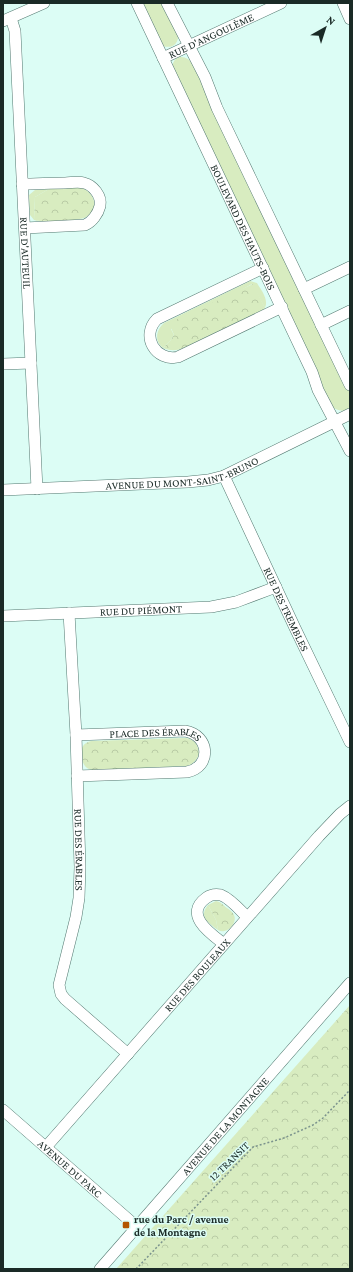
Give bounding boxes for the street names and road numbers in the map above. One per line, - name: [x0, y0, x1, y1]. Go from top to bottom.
- street label: RUE D'ANGOULÈME: [167, 11, 256, 61]
- street label: BOULEVARD DES HAUTS-BOIS: [208, 162, 278, 292]
- street label: RUE D'AUTEUIL: [18, 217, 33, 290]
- street label: AVENUE DU MONT-SAINT-BRUNO: [105, 454, 260, 492]
- street label: RUE DES TREMBLES: [261, 565, 311, 653]
- street label: RUE DU PIÉMONT: [100, 602, 182, 618]
- street label: PLACE DES ÉRABLES: [109, 725, 204, 743]
- street label: RUE DES ÉRABLES: [72, 808, 86, 891]
- street label: RUE DES BOULEAUX: [162, 935, 233, 1014]
- street label: AVENUE DE LA MONTAGNE: [179, 1075, 271, 1177]
- street label: AVENUE DU PARC: [36, 1137, 105, 1200]
- street label: 12 TRANSIT: [207, 1139, 251, 1183]

